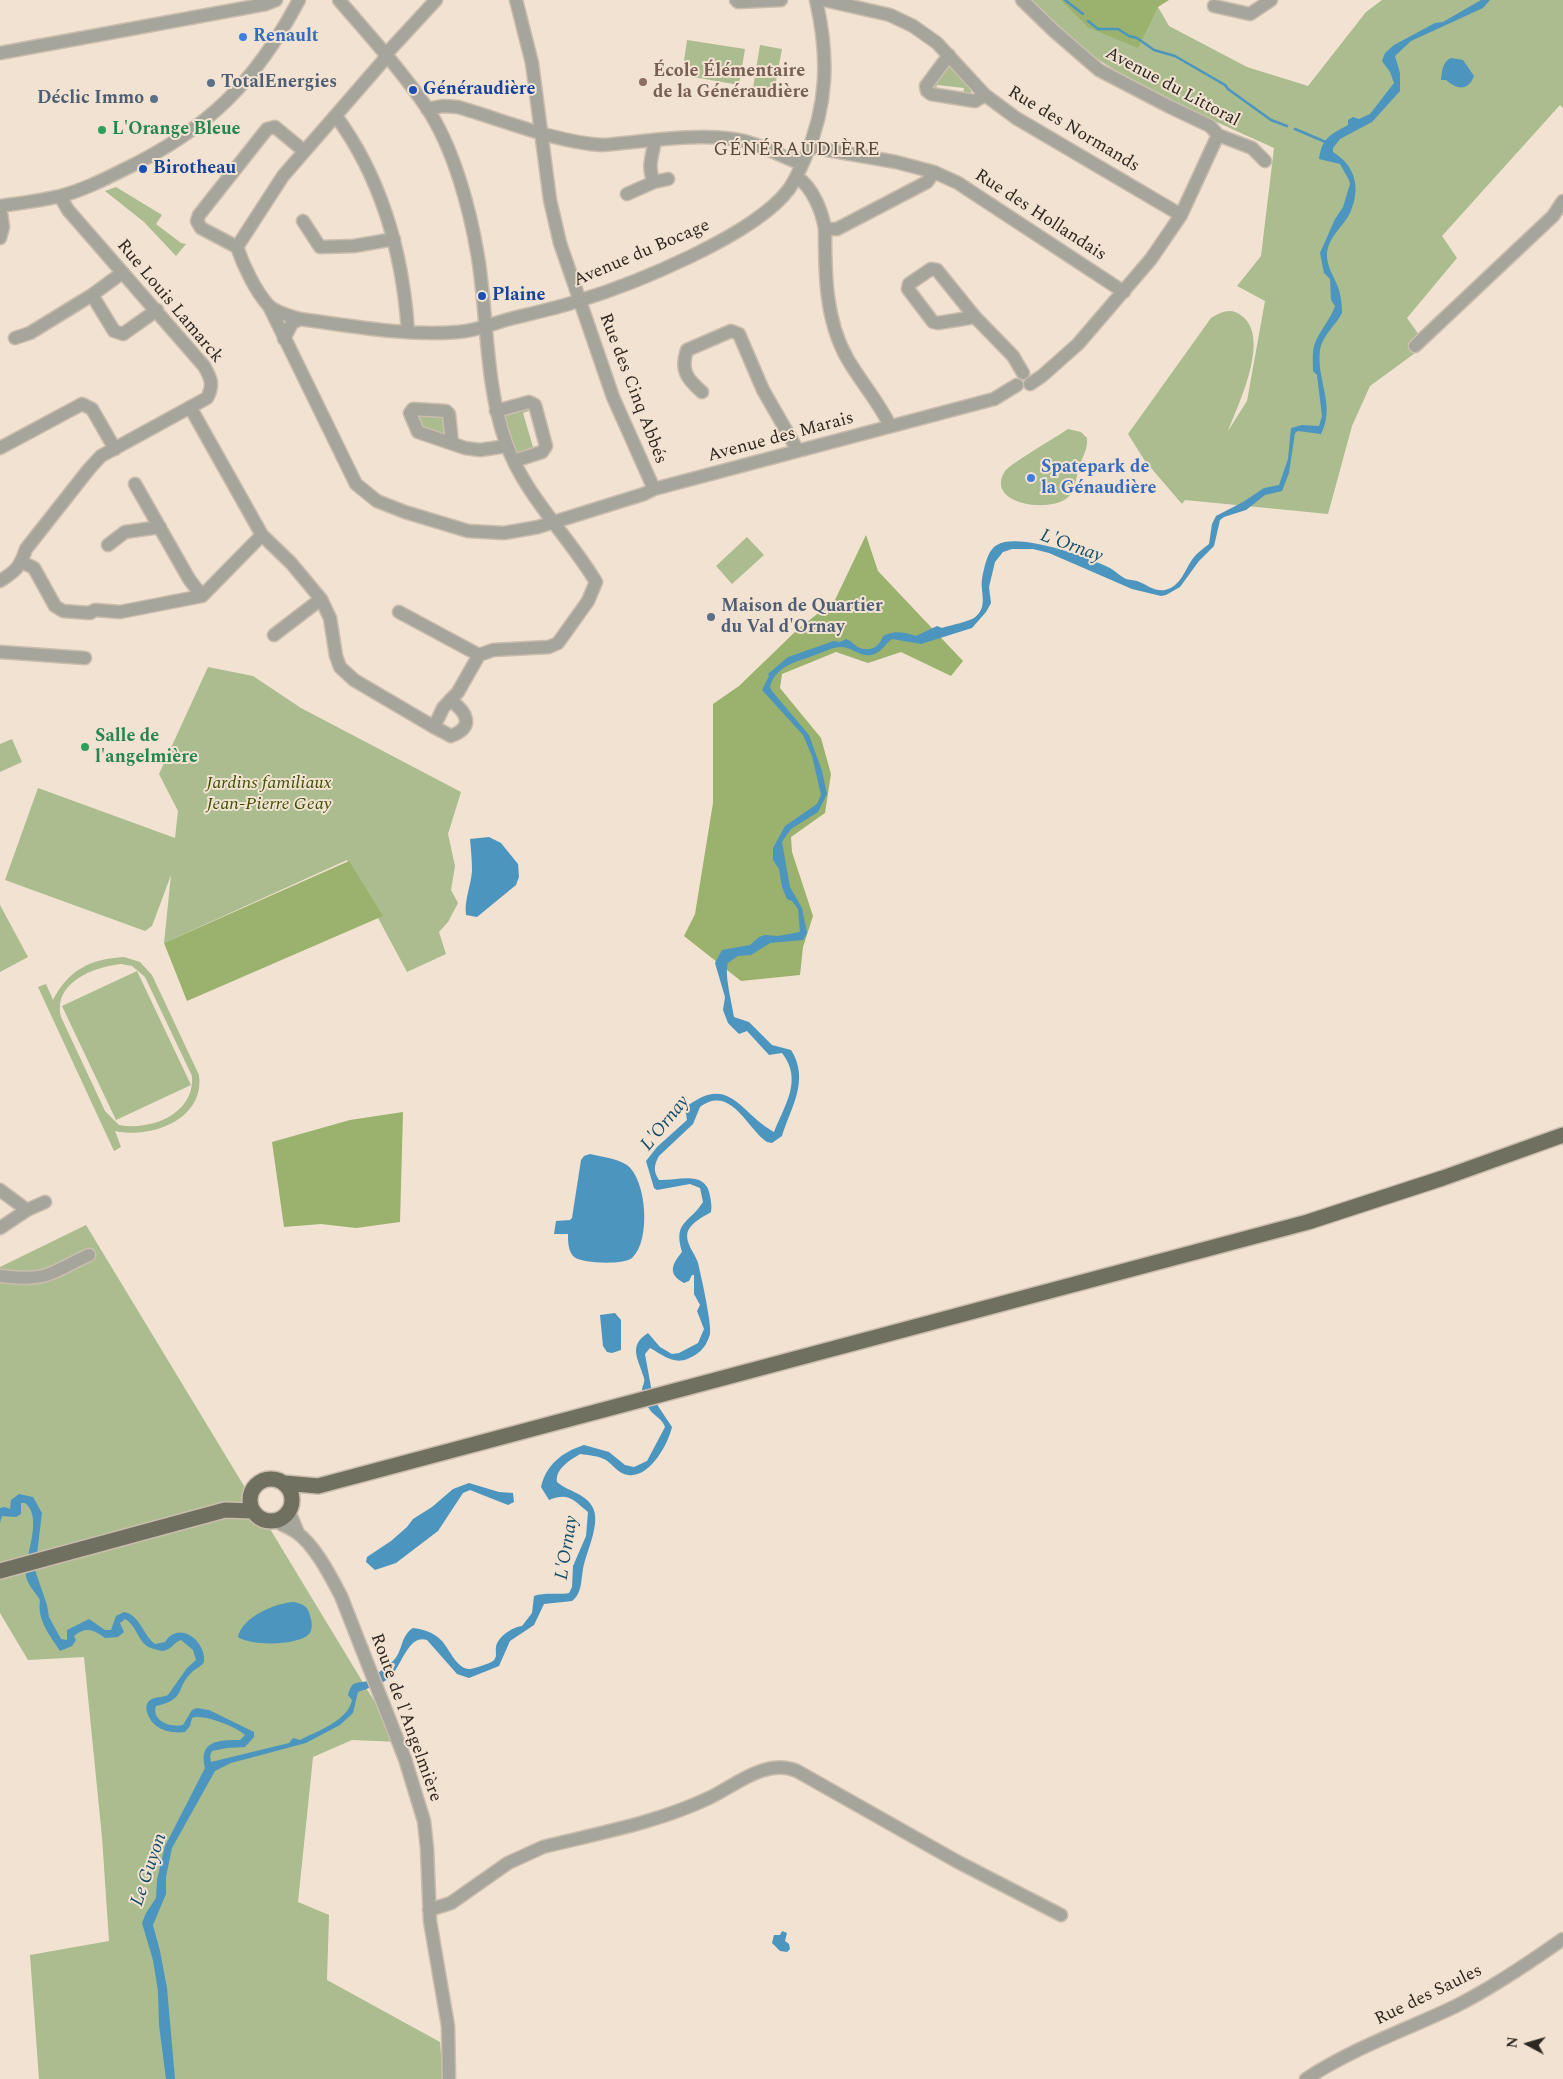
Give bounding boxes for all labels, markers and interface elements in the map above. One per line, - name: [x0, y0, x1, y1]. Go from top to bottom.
- place label: Renault: [253, 26, 319, 48]
- marker: Renault: [237, 31, 249, 43]
- street label: Avenue du Littoral: [1101, 43, 1243, 133]
- place label: École Élémentaire de la Généraudière: [653, 61, 809, 104]
- place label: TotalEnergies: [221, 72, 337, 94]
- marker: École Élémentaire de la Généraudière: [637, 76, 649, 88]
- marker: TotalEnergies: [205, 77, 217, 89]
- place label: Généraudière: [423, 79, 535, 101]
- street label: Rue des Normands: [1003, 82, 1143, 178]
- marker: Généraudière: [407, 84, 419, 96]
- place label: Déclic Immo: [37, 88, 144, 110]
- marker: Déclic Immo: [148, 93, 160, 105]
- place label: L'Orange Bleue: [112, 119, 241, 141]
- marker: L'Orange Bleue: [96, 124, 108, 136]
- district label: GÉNÉRAUDIÈRE: [712, 140, 882, 162]
- place label: Birotheau: [153, 158, 236, 180]
- marker: Birotheau: [137, 163, 149, 175]
- street label: Rue des Hollandais: [970, 165, 1110, 267]
- street label: Avenue du Bocage: [571, 216, 713, 292]
- street label: Rue Louis Lamarck: [111, 236, 227, 368]
- place label: Plaine: [492, 285, 545, 307]
- marker: Plaine: [476, 290, 488, 302]
- street label: Rue des Cinq Abbés: [593, 311, 671, 467]
- street label: Avenue des Marais: [705, 408, 857, 468]
- place label: Spatepark de la Génaudière: [1041, 457, 1156, 499]
- marker: Spatepark de la Génaudière: [1025, 472, 1037, 484]
- water label: L'Ornay: [1037, 525, 1105, 569]
- place label: Maison de Quartier du Val d'Ornay: [721, 596, 883, 638]
- marker: Maison de Quartier du Val d'Ornay: [705, 611, 717, 623]
- place label: Salle de l'angelmière: [95, 726, 198, 769]
- marker: Salle de l'angelmière: [79, 741, 91, 753]
- park label: Jardins familiaux Jean-Pierre Geay: [206, 773, 332, 816]
- water label: L'Ornay: [637, 1092, 695, 1156]
- water label: L'Ornay: [552, 1514, 584, 1582]
- street label: Route de l'Angelmière: [364, 1631, 446, 1805]
- water label: Le Guyon: [127, 1830, 173, 1910]
- street label: Rue des Saules: [1372, 1961, 1486, 2031]
- north arrow: [1503, 2019, 1553, 2069]
- text: N: [1502, 2036, 1524, 2049]

